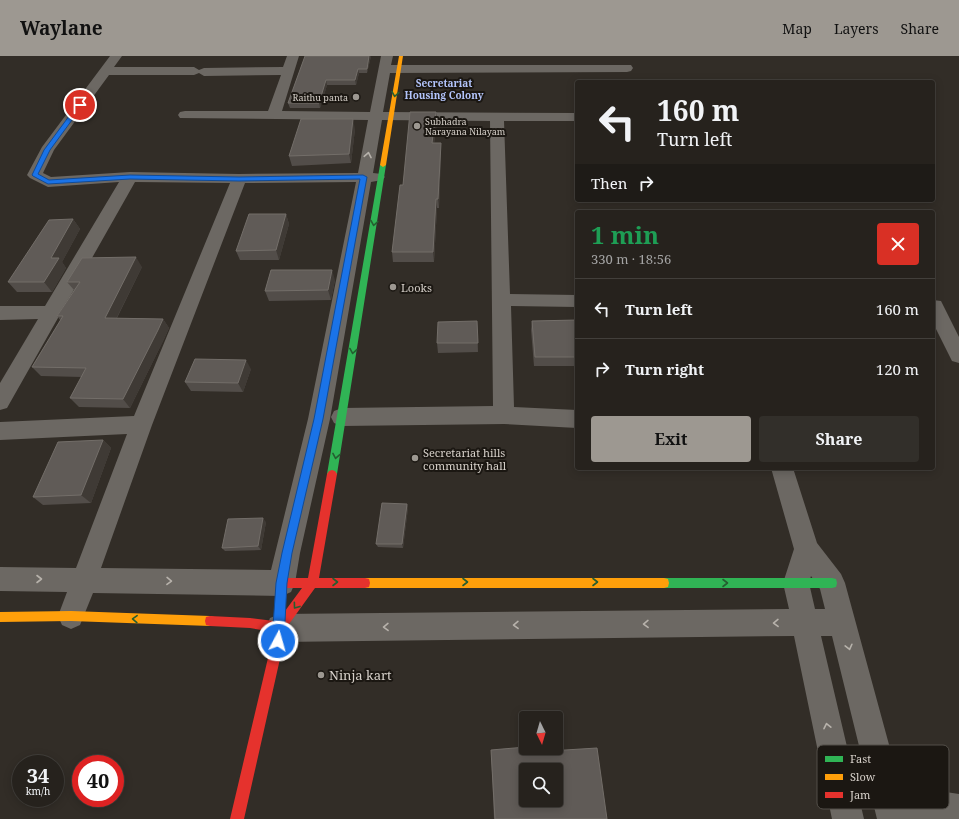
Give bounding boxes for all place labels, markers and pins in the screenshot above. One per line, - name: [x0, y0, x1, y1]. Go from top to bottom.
- pin: [63, 88, 97, 122]
- place label: Raithu panta: [293, 91, 348, 104]
- marker: Raithu panta: [351, 92, 361, 102]
- place label: Subhadra Narayana Nilayam: [425, 115, 506, 138]
- marker: Subhadra Narayana Nilayam: [412, 121, 422, 131]
- place label: Looks: [401, 280, 432, 295]
- marker: Looks: [388, 282, 398, 292]
- place label: Secretariat hills community hall: [423, 445, 507, 473]
- marker: Secretariat hills community hall: [410, 453, 420, 463]
- place label: Ninja kart: [329, 666, 392, 684]
- marker: Ninja kart: [316, 670, 326, 680]

